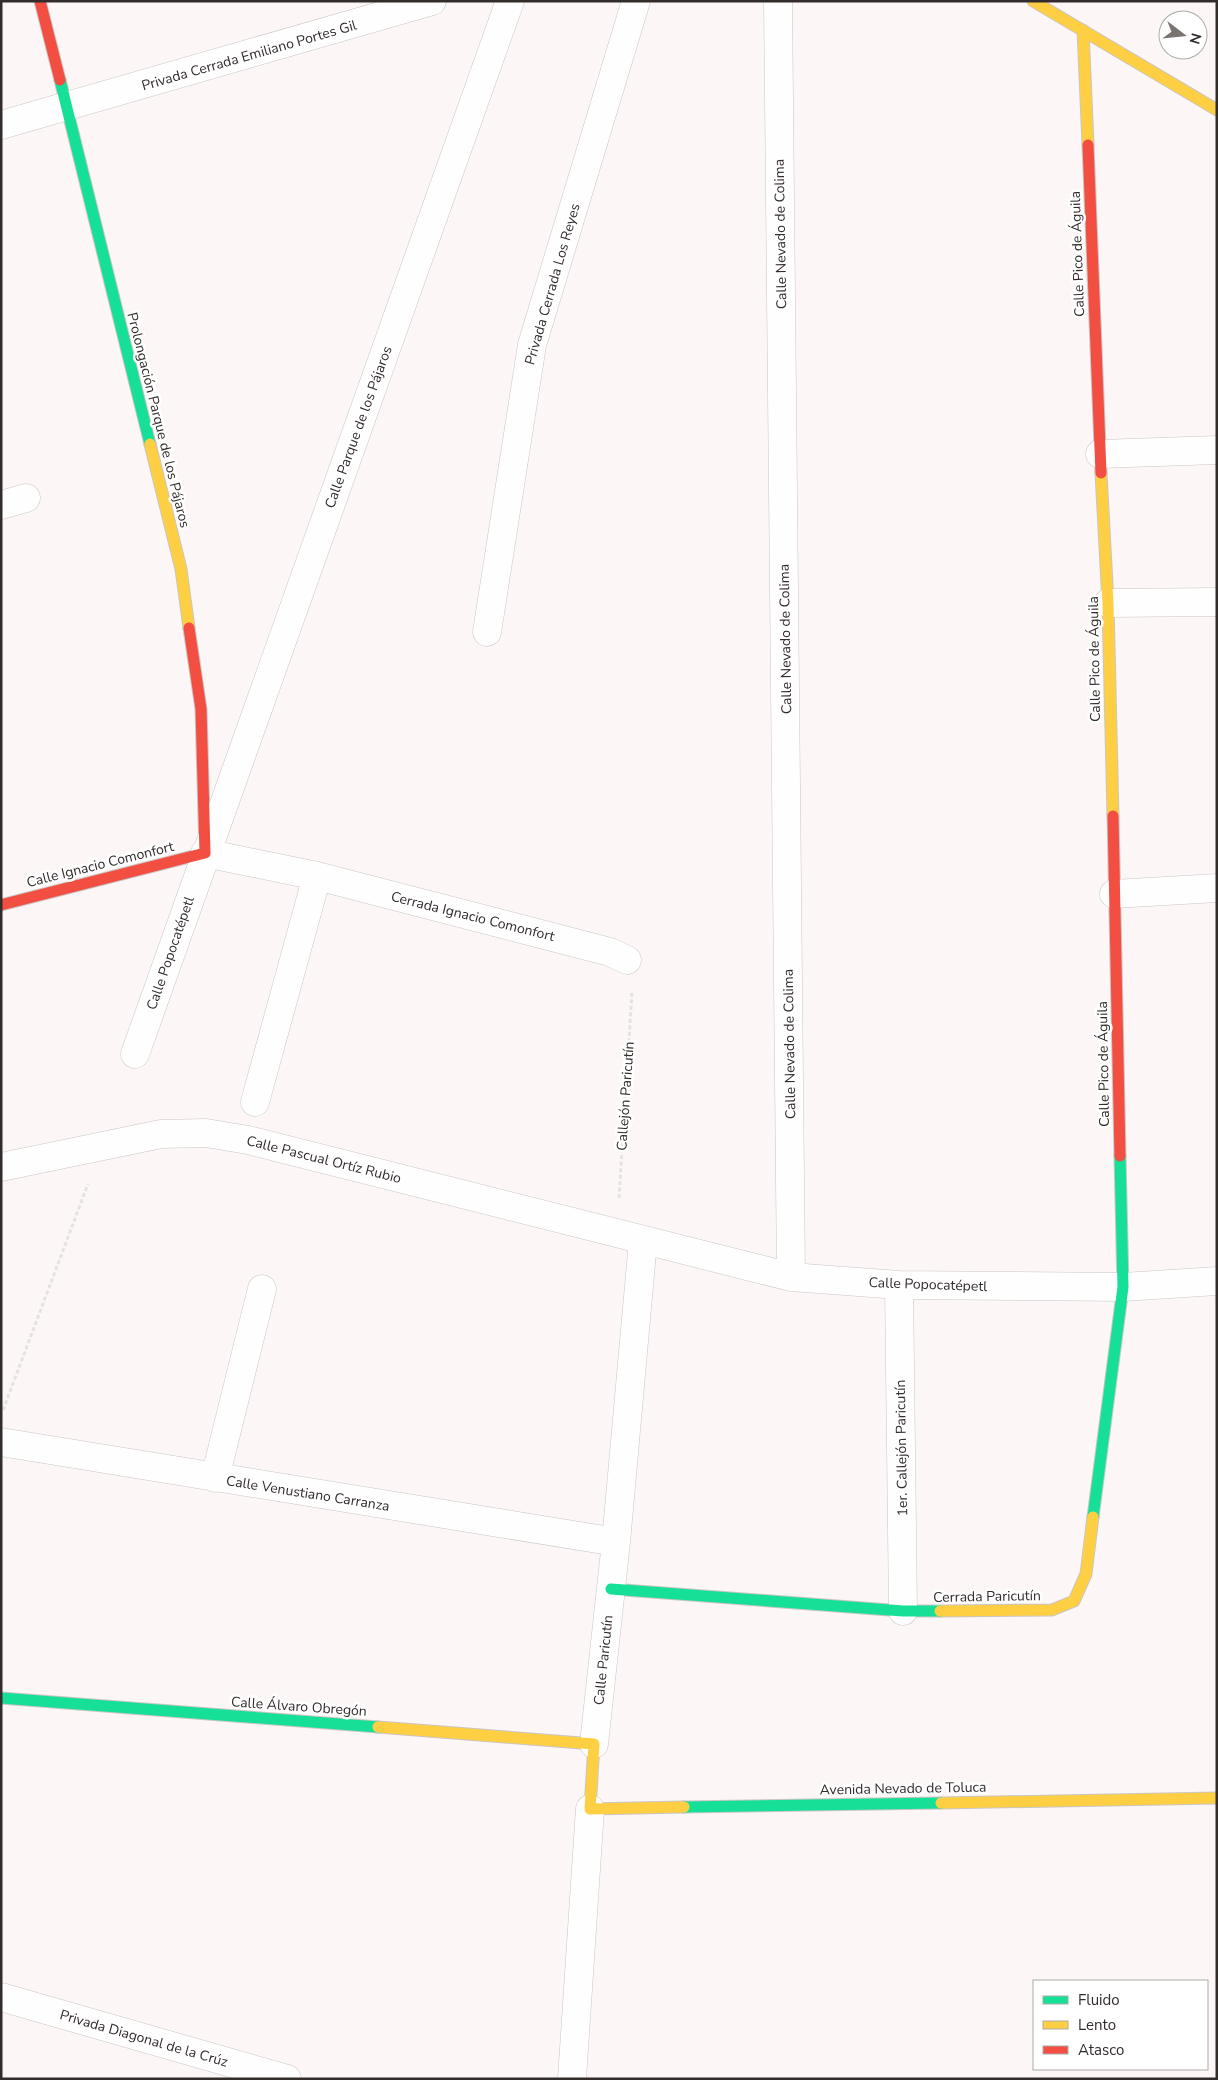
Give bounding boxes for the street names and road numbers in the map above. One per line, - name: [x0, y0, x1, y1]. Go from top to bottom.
- street label: Privada Cerrada Emiliano Portes Gil: [139, 15, 360, 95]
- street label: Calle Nevado de Colima: [770, 159, 791, 309]
- street label: Calle Pico de Águila: [1066, 191, 1089, 317]
- street label: Privada Cerrada Los Reyes: [520, 201, 585, 367]
- street label: Prolongación Parque de los Pájaros: [123, 310, 195, 530]
- street label: Calle Parque de los Pájaros: [320, 343, 397, 511]
- street label: Calle Nevado de Colima: [775, 564, 796, 714]
- street label: Calle Pico de Águila: [1084, 596, 1105, 722]
- street label: Calle Ignacio Comonfort: [25, 837, 176, 892]
- street label: Cerrada Ignacio Comonfort: [389, 887, 557, 946]
- street label: Calle Popocatépetl: [142, 893, 199, 1012]
- street label: Calle Nevado de Colima: [779, 969, 800, 1119]
- street label: Calle Pico de Águila: [1093, 1001, 1114, 1127]
- street label: Callejón Paricutín: [612, 1041, 639, 1151]
- street label: Calle Pascual Ortíz Rubio: [245, 1131, 403, 1188]
- street label: Calle Popocatépetl: [868, 1273, 989, 1296]
- street label: 1er. Callejón Paricutín: [891, 1379, 912, 1517]
- street label: Calle Venustiano Carranza: [225, 1471, 391, 1516]
- street label: Cerrada Paricutín: [933, 1586, 1041, 1607]
- street label: Calle Paricutín: [589, 1614, 618, 1706]
- street label: Calle Álvaro Obregón: [230, 1692, 368, 1721]
- street label: Avenida Nevado de Toluca: [819, 1778, 987, 1799]
- street label: Privada Diagonal de la Crúz: [58, 2005, 231, 2072]

